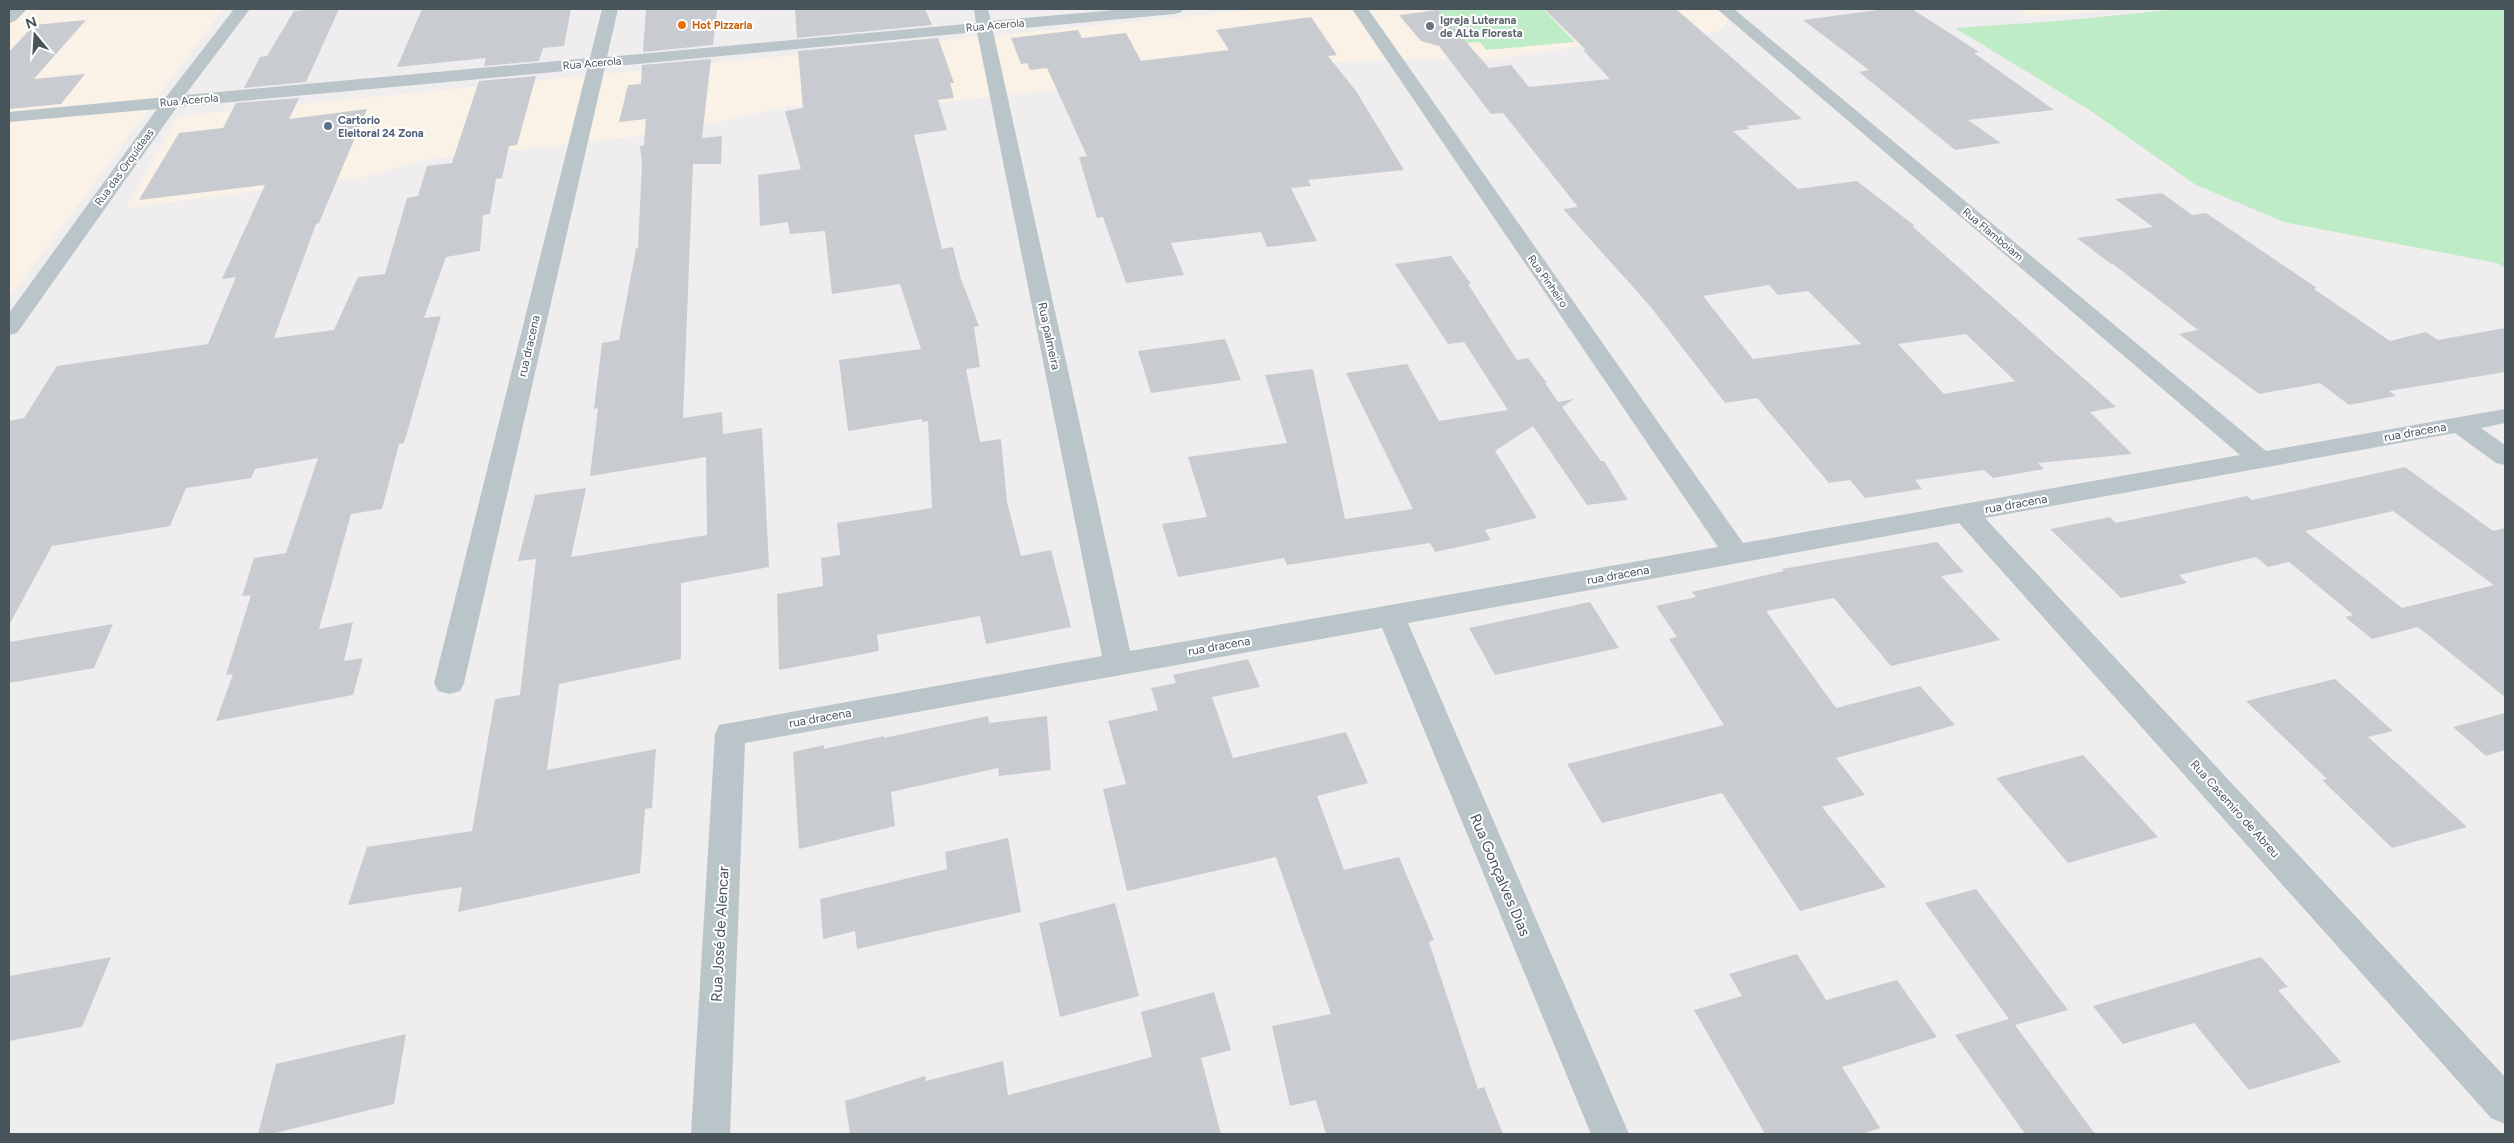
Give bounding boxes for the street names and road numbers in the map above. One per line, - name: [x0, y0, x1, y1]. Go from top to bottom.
- street label: Rua Acerola: [965, 16, 1025, 35]
- street label: Rua Acerola: [562, 54, 622, 73]
- street label: Rua Acerola: [159, 91, 219, 110]
- street label: Rua das Orquídeas: [92, 126, 157, 208]
- street label: Rua Flamboiam: [1960, 205, 2026, 263]
- street label: Rua Pinheiro: [1525, 252, 1570, 310]
- street label: Rua palmeira: [1035, 301, 1063, 371]
- street label: rua dracena: [515, 314, 543, 378]
- street label: rua dracena: [2383, 420, 2447, 444]
- street label: rua dracena: [1984, 492, 2048, 516]
- street label: rua dracena: [1586, 563, 1650, 587]
- street label: rua dracena: [1187, 634, 1251, 658]
- street label: rua dracena: [788, 706, 852, 730]
- street label: Rua Casemiro de Abreu: [2188, 757, 2282, 861]
- street label: Rua Gonçalves Dias: [1466, 811, 1534, 939]
- street label: Rua José de Alencar: [707, 866, 733, 1002]

